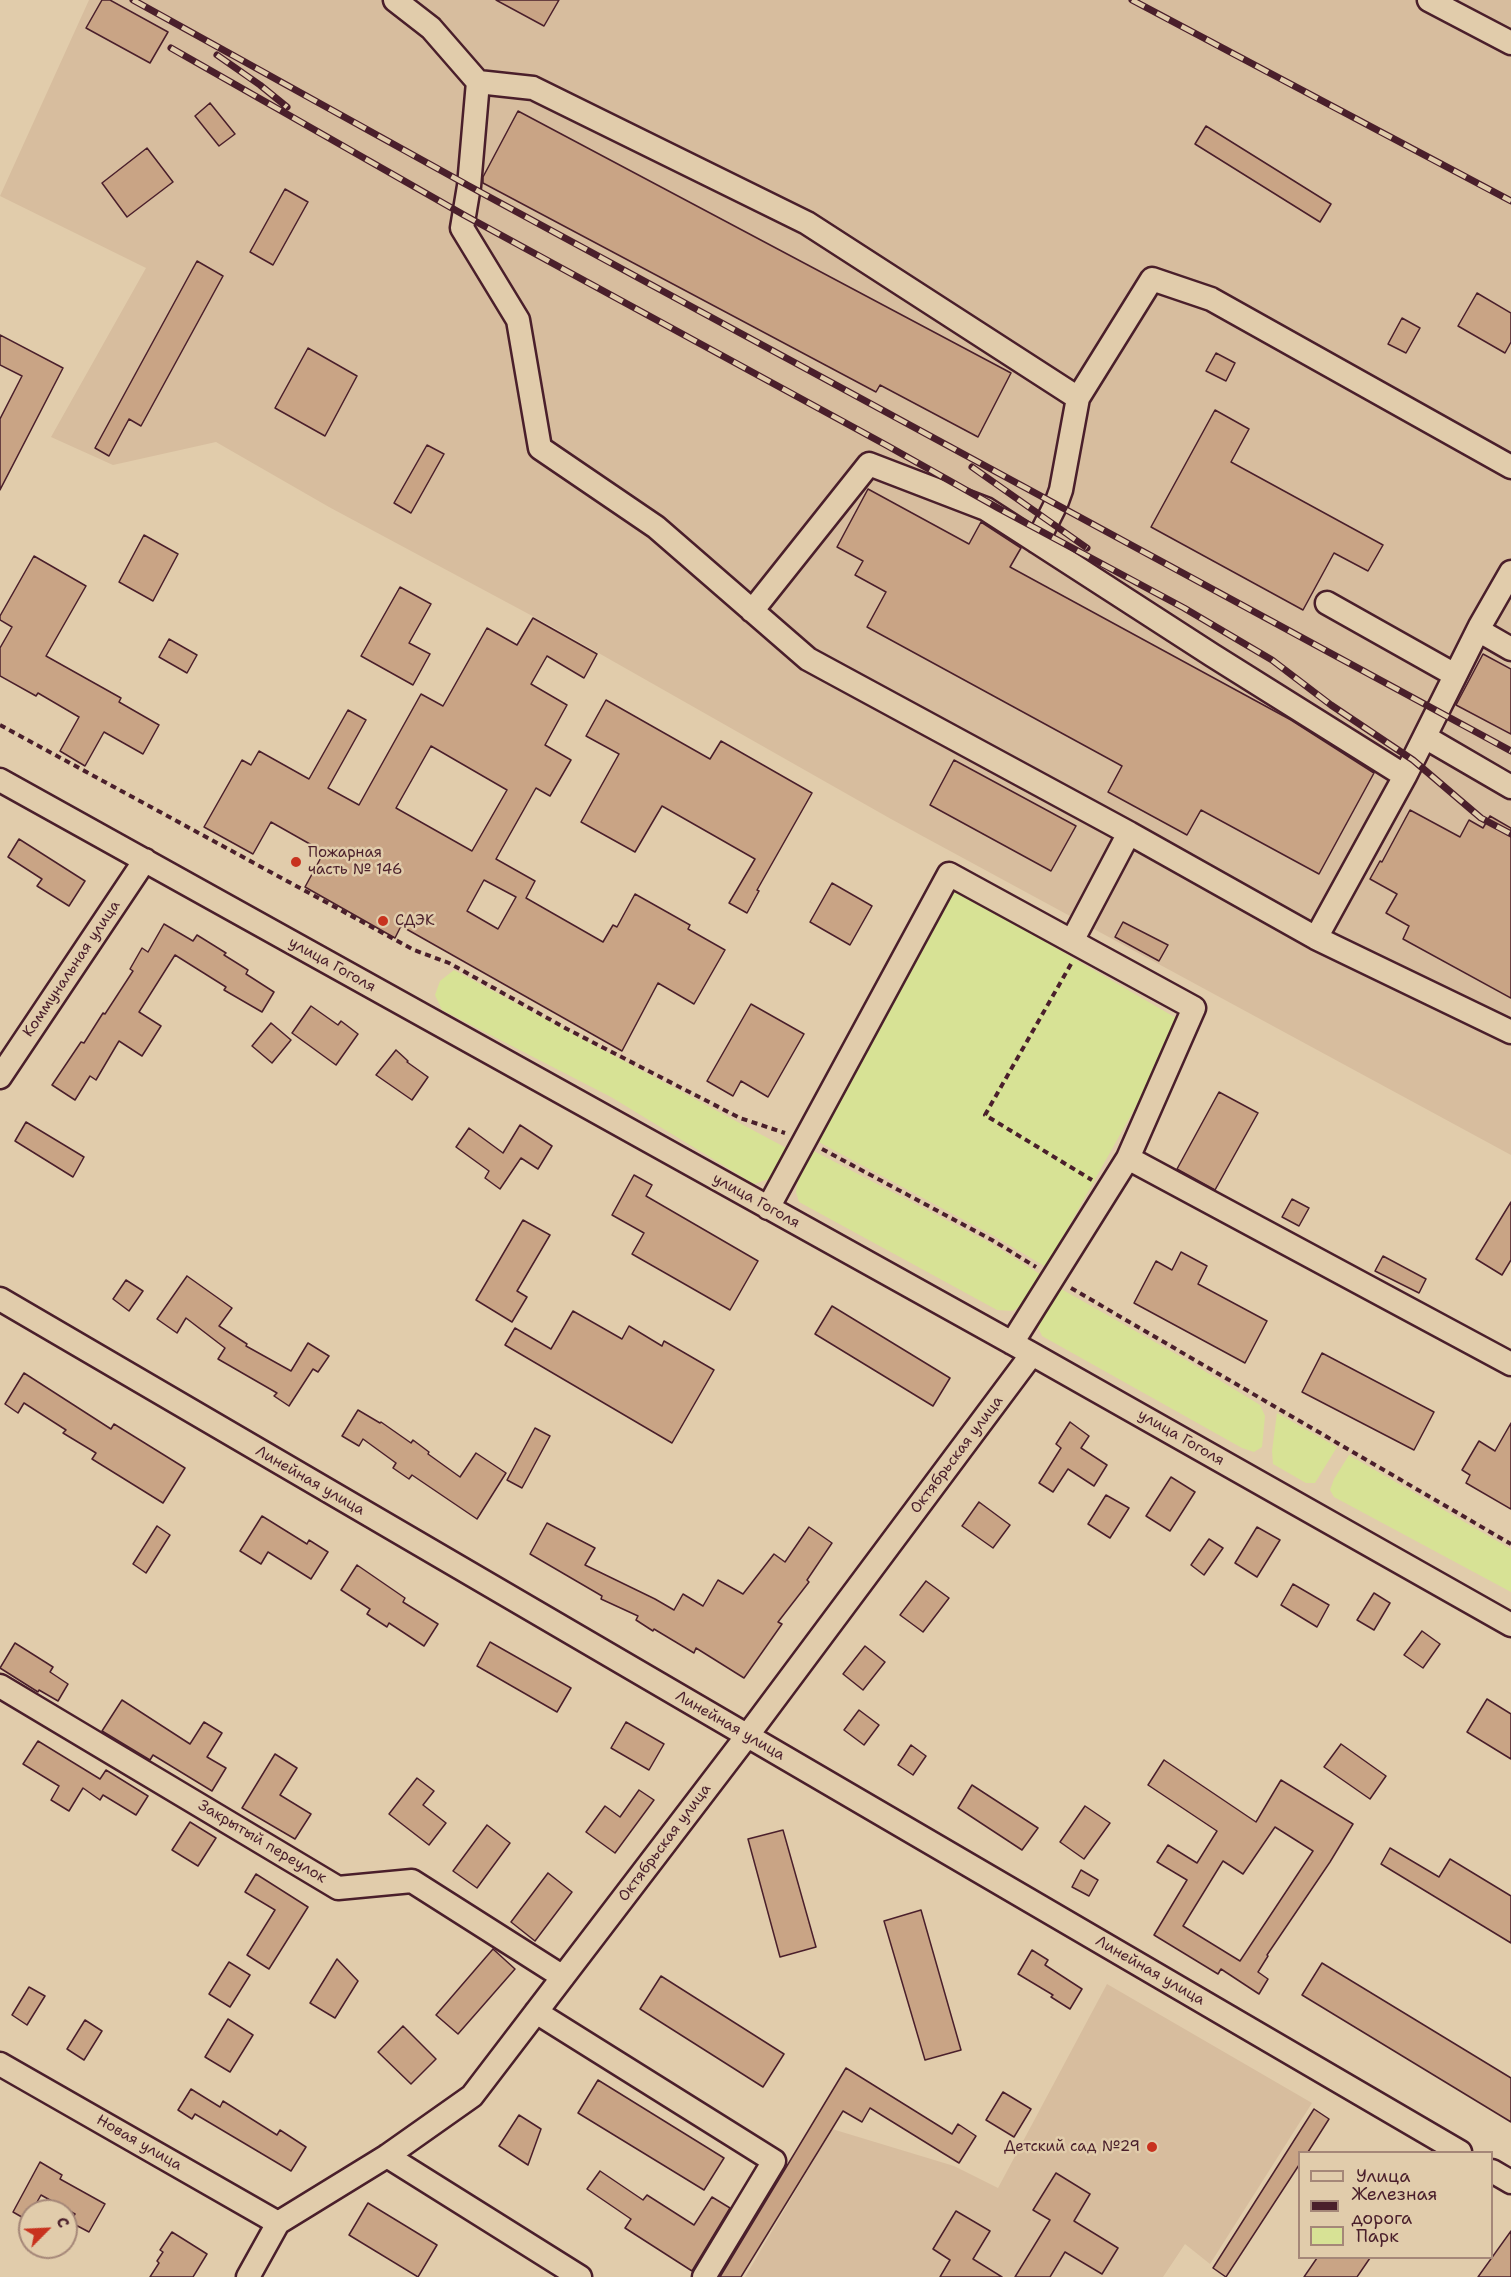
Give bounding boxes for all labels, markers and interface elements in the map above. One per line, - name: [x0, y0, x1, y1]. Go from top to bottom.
- place label: Пожарная часть № 146: [308, 844, 402, 879]
- marker: Пожарная часть № 146: [289, 855, 303, 869]
- street label: Коммунальная улица: [20, 897, 124, 1041]
- place label: СДЭК: [395, 912, 435, 930]
- marker: СДЭК: [376, 914, 390, 928]
- street label: улица Гоголя: [285, 934, 379, 996]
- street label: улица Гоголя: [709, 1170, 803, 1232]
- street label: Октябрьская улица: [907, 1393, 1007, 1517]
- street label: улица Гоголя: [1135, 1406, 1227, 1470]
- street label: Линейная улица: [252, 1442, 368, 1520]
- street label: Линейная улица: [672, 1687, 788, 1765]
- street label: Октябрьская улица: [615, 1781, 715, 1905]
- street label: Закрытый переулок: [195, 1797, 329, 1887]
- street label: Линейная улица: [1092, 1932, 1208, 2010]
- street label: Новая улица: [93, 2111, 185, 2175]
- place label: Детский сад №29: [1004, 2138, 1140, 2156]
- marker: Детский сад №29: [1145, 2140, 1159, 2154]
- legend: [1298, 2151, 1493, 2259]
- text: Улица: [1356, 2164, 1410, 2188]
- text: Железная дорога: [1351, 2182, 1437, 2230]
- north arrow: [18, 2199, 78, 2259]
- text: С: [51, 2214, 75, 2231]
- text: Парк: [1356, 2224, 1399, 2248]

